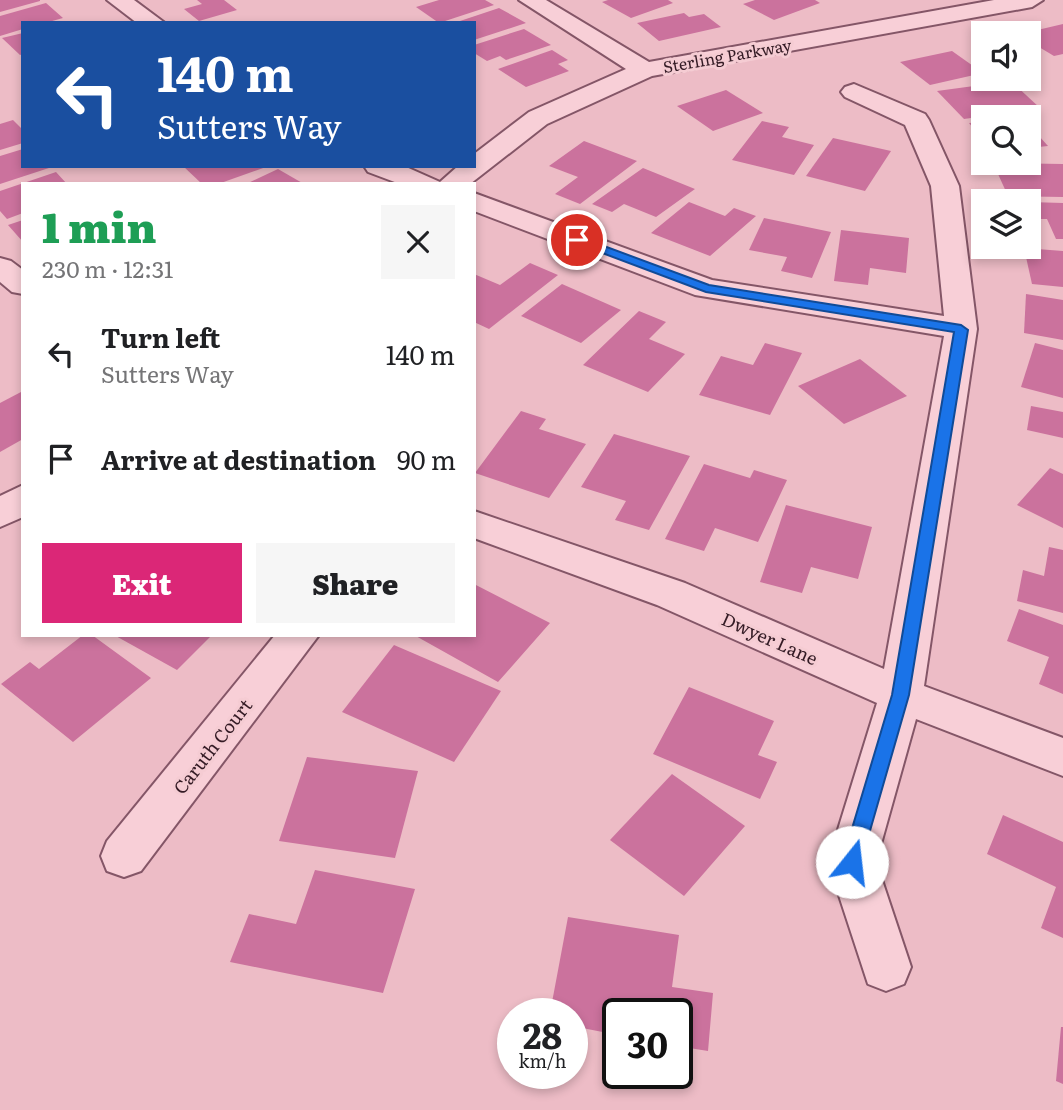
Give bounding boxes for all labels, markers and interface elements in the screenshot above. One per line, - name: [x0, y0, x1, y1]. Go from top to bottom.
- map controls: [971, 21, 1041, 259]
- button: sound: [971, 21, 1041, 91]
- street label: Sterling Parkway: [661, 32, 794, 78]
- text: 140 m: [157, 34, 294, 107]
- icon: left: [42, 49, 133, 140]
- text: Sutters Way: [157, 101, 342, 149]
- button: search: [971, 105, 1041, 175]
- button: layers: [971, 189, 1041, 259]
- text: 1 min: [42, 194, 157, 256]
- button: close: [381, 205, 455, 279]
- pin: [547, 210, 607, 270]
- icon: arrive: [558, 221, 596, 259]
- text: 230 m · 12:31: [42, 251, 173, 285]
- text: Turn left: [101, 317, 220, 356]
- text: 140 m: [386, 334, 455, 373]
- icon: left: [42, 335, 80, 373]
- text: Sutters Way: [101, 356, 234, 390]
- text: Arrive at destination: [101, 439, 376, 478]
- text: 90 m: [397, 439, 456, 478]
- icon: arrive: [42, 440, 80, 478]
- button: Exit: [42, 543, 242, 623]
- button: Share: [256, 543, 455, 623]
- street label: Dwyer Lane: [718, 605, 822, 671]
- street label: Caruth Court: [166, 692, 258, 799]
- position arrow: [815, 825, 889, 899]
- speed limit sign: 30: [602, 998, 693, 1089]
- text: 28: [523, 1008, 562, 1060]
- text: km/h: [519, 1047, 566, 1074]

